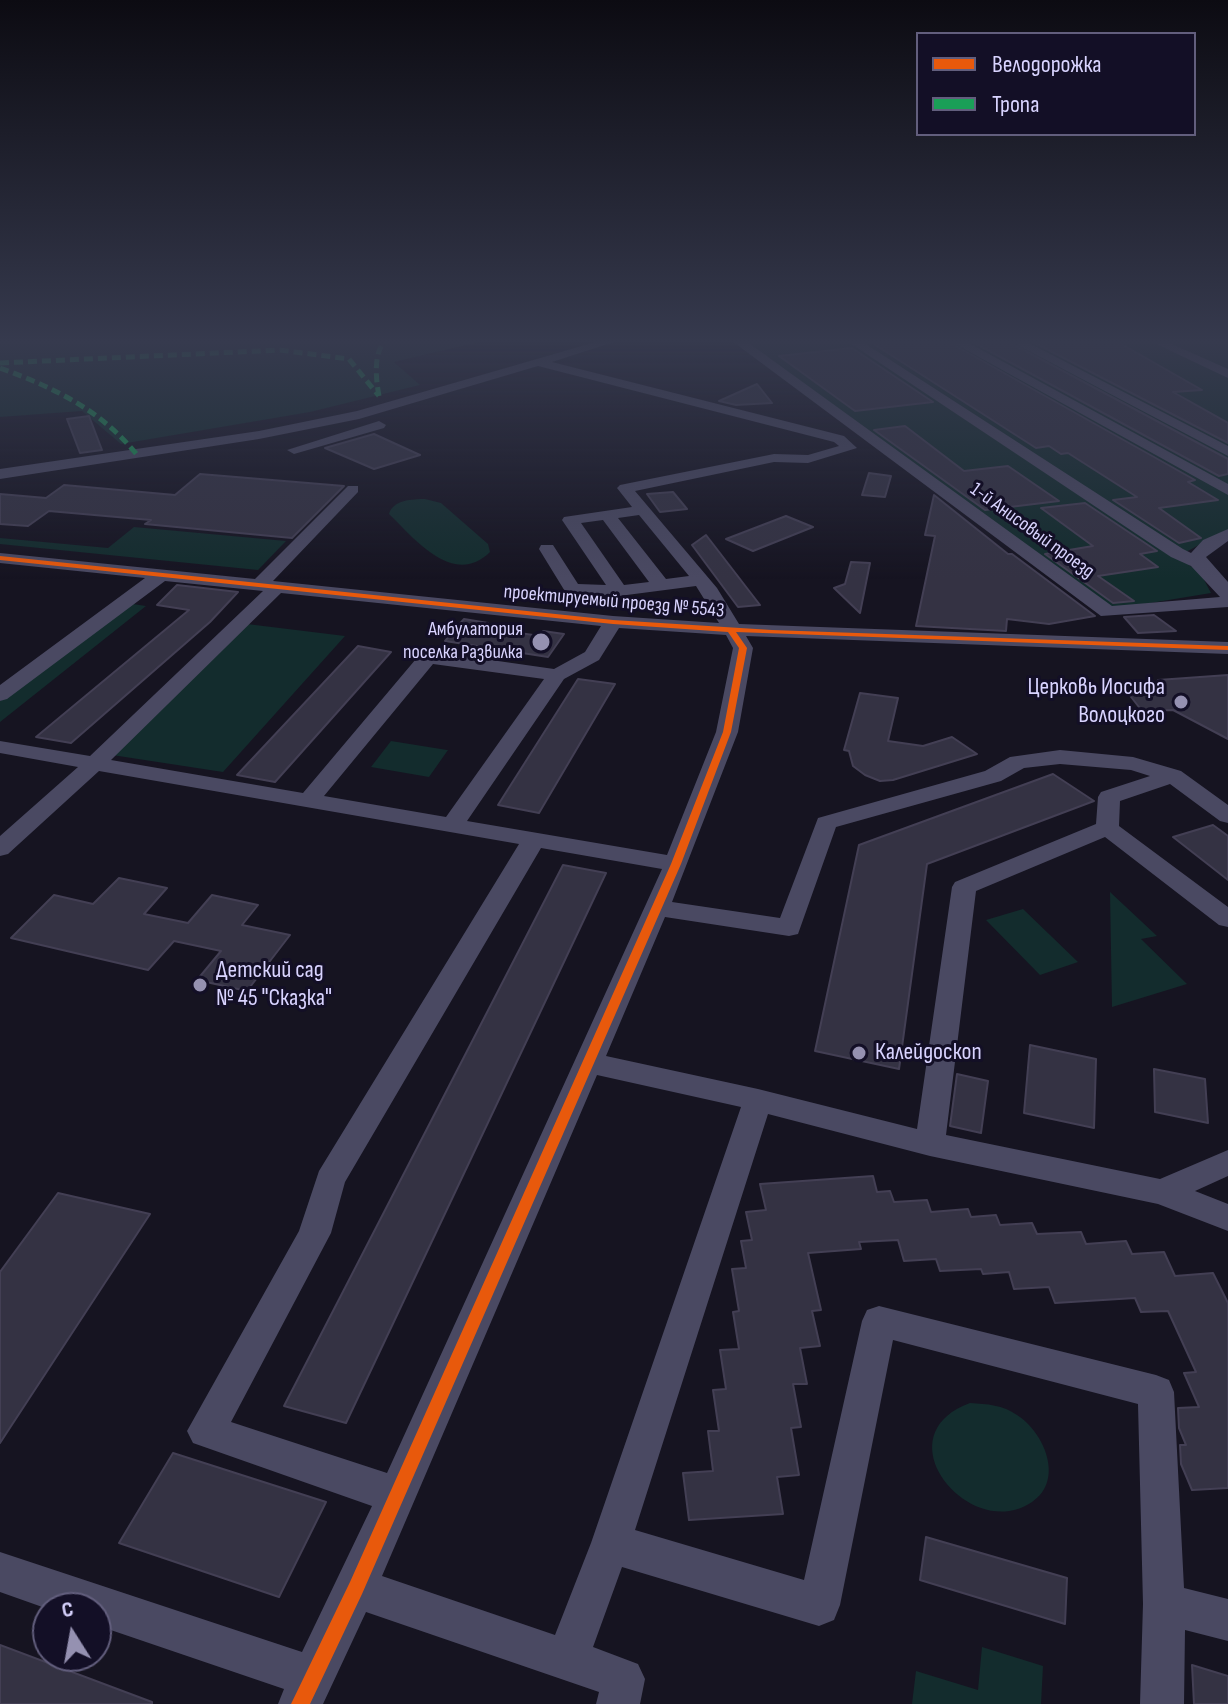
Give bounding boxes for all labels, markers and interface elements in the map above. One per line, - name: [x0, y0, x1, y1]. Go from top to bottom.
- legend: [916, 32, 1196, 136]
- text: Велодорожка: [992, 50, 1102, 79]
- text: Тропа: [992, 90, 1039, 119]
- street label: 1-й Анисовый проезд: [965, 478, 1099, 584]
- street label: проектируемый проезд № 5543: [503, 580, 725, 624]
- place label: Амбулатория поселка Развилка: [403, 618, 523, 665]
- marker: Амбулатория поселка Развилка: [530, 631, 552, 653]
- place label: Церковь Иосифа Волоцкого: [1027, 674, 1165, 730]
- marker: Церковь Иосифа Волоцкого: [1172, 693, 1190, 711]
- place label: Детский сад № 45 "Сказка": [216, 957, 332, 1013]
- marker: Детский сад № 45 "Сказка": [191, 976, 209, 994]
- place label: Калейдоскоп: [875, 1039, 982, 1067]
- marker: Калейдоскоп: [850, 1044, 868, 1062]
- north arrow: [32, 1592, 112, 1672]
- text: С: [60, 1596, 76, 1624]

